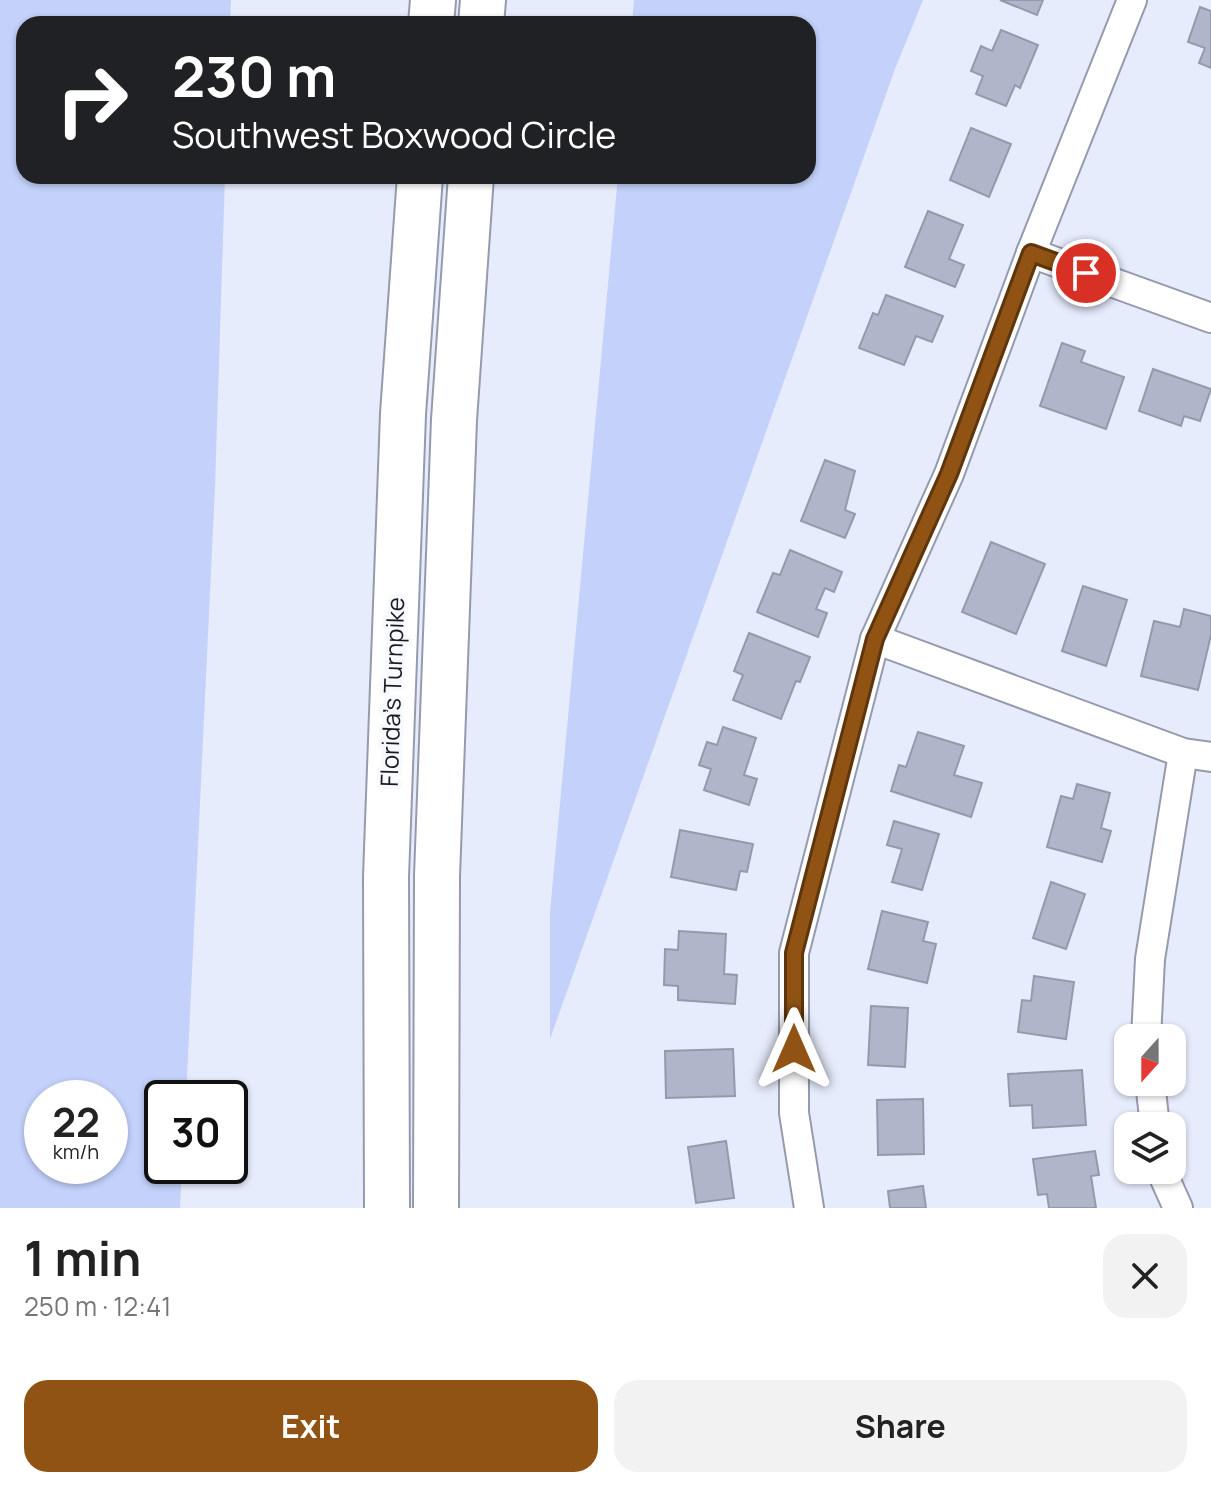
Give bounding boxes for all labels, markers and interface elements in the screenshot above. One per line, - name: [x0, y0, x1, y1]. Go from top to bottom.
- text: 230 m: [172, 37, 336, 114]
- icon: right: [40, 48, 144, 152]
- text: Southwest Boxwood Circle: [172, 110, 616, 159]
- pin: [1052, 239, 1120, 307]
- icon: arrive: [1064, 251, 1108, 295]
- street label: Florida's Turnpike: [372, 597, 411, 787]
- position arrow: [752, 1007, 836, 1091]
- north arrow: [1114, 1024, 1186, 1096]
- map controls: [1114, 1024, 1186, 1184]
- speed limit sign: 30: [144, 1080, 248, 1184]
- text: 22: [52, 1094, 100, 1149]
- button: layers: [1114, 1112, 1186, 1184]
- text: km/h: [53, 1138, 99, 1165]
- text: 1 min: [24, 1225, 141, 1290]
- button: close: [1103, 1234, 1187, 1318]
- text: 250 m · 12:41: [24, 1288, 171, 1324]
- button: Exit: [24, 1380, 598, 1472]
- button: Share: [614, 1380, 1187, 1472]

